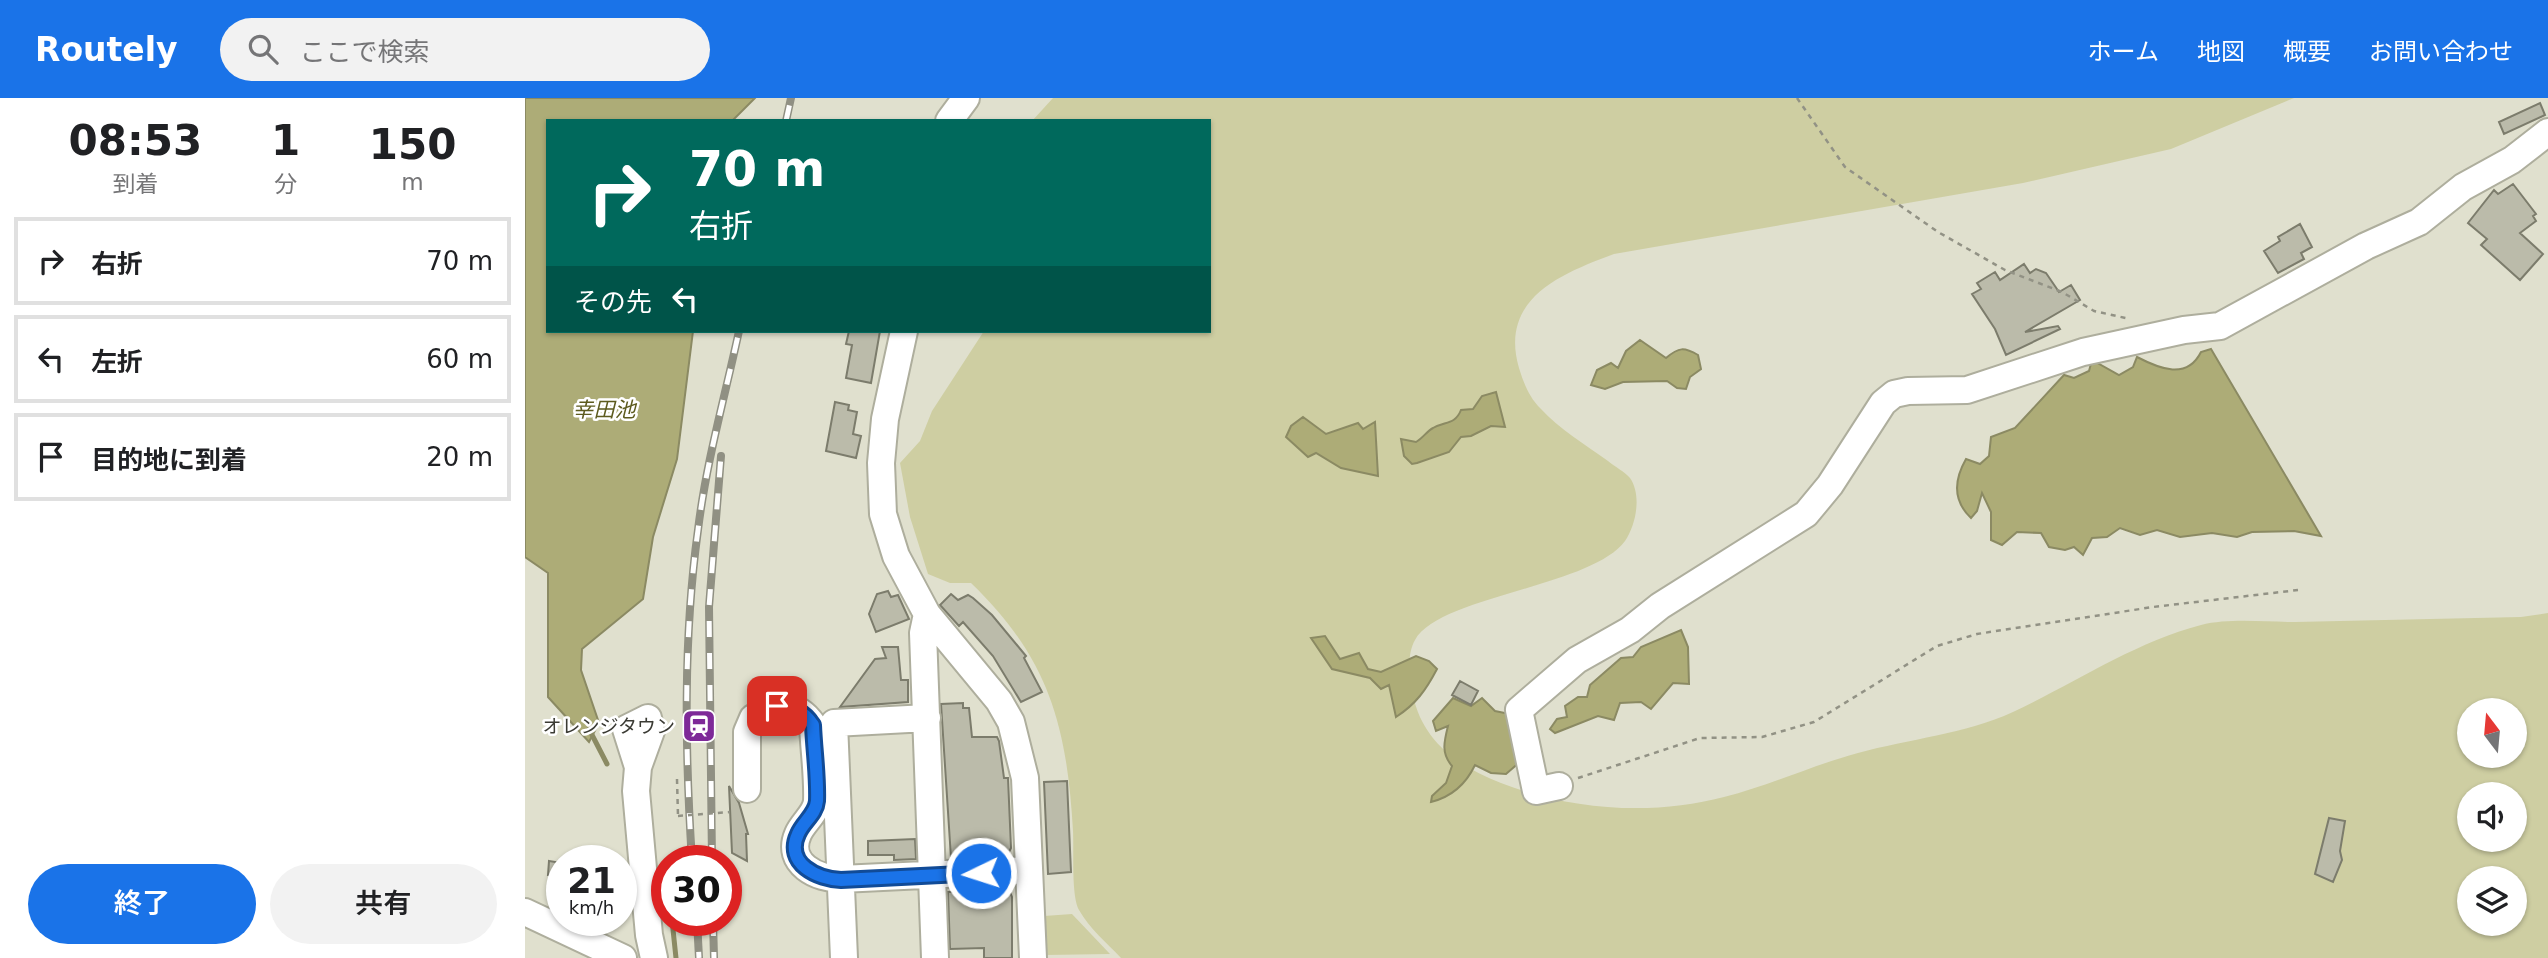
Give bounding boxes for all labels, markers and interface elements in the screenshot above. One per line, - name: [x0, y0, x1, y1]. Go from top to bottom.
- search box: [220, 18, 710, 81]
- text: Routely: [35, 30, 178, 69]
- icon: search: [244, 30, 282, 68]
- text: ここで検索: [300, 37, 430, 67]
- text: ホーム: [2088, 38, 2159, 66]
- text: 地図: [2197, 38, 2245, 66]
- text: 概要: [2283, 38, 2331, 66]
- text: お問い合わせ: [2369, 38, 2513, 66]
- text: 08:53: [69, 116, 202, 165]
- text: 1: [271, 116, 300, 165]
- text: 150: [369, 120, 456, 169]
- text: 70 m: [689, 141, 825, 198]
- icon: right: [574, 147, 665, 238]
- text: m: [401, 169, 424, 195]
- text: 到着: [112, 171, 158, 197]
- text: 分: [274, 171, 297, 197]
- text: 右折: [689, 207, 753, 245]
- icon: right: [32, 242, 70, 280]
- text: 70 m: [426, 246, 493, 276]
- text: 右折: [91, 249, 143, 279]
- icon: left: [666, 280, 704, 318]
- text: その先: [574, 287, 652, 317]
- icon: left: [32, 340, 70, 378]
- text: 60 m: [426, 344, 493, 374]
- text: 左折: [91, 347, 143, 377]
- water label: 幸田池: [573, 398, 637, 422]
- icon: arrive: [32, 438, 70, 476]
- text: 20 m: [426, 442, 493, 472]
- text: 目的地に到着: [91, 445, 247, 475]
- pin: [747, 676, 807, 736]
- icon: arrive: [758, 687, 796, 725]
- north arrow: [2457, 698, 2527, 768]
- map controls: [2457, 698, 2527, 936]
- station icon: オレンジタウン: [680, 707, 718, 745]
- place label: オレンジタウン: [542, 715, 675, 737]
- button: sound: [2457, 782, 2527, 852]
- position arrow: [944, 836, 1018, 910]
- speed limit sign: 30: [651, 845, 742, 936]
- text: 21: [567, 861, 616, 901]
- button: 終了: [28, 864, 256, 944]
- button: 共有: [270, 864, 497, 944]
- button: layers: [2457, 866, 2527, 936]
- text: km/h: [569, 897, 614, 918]

